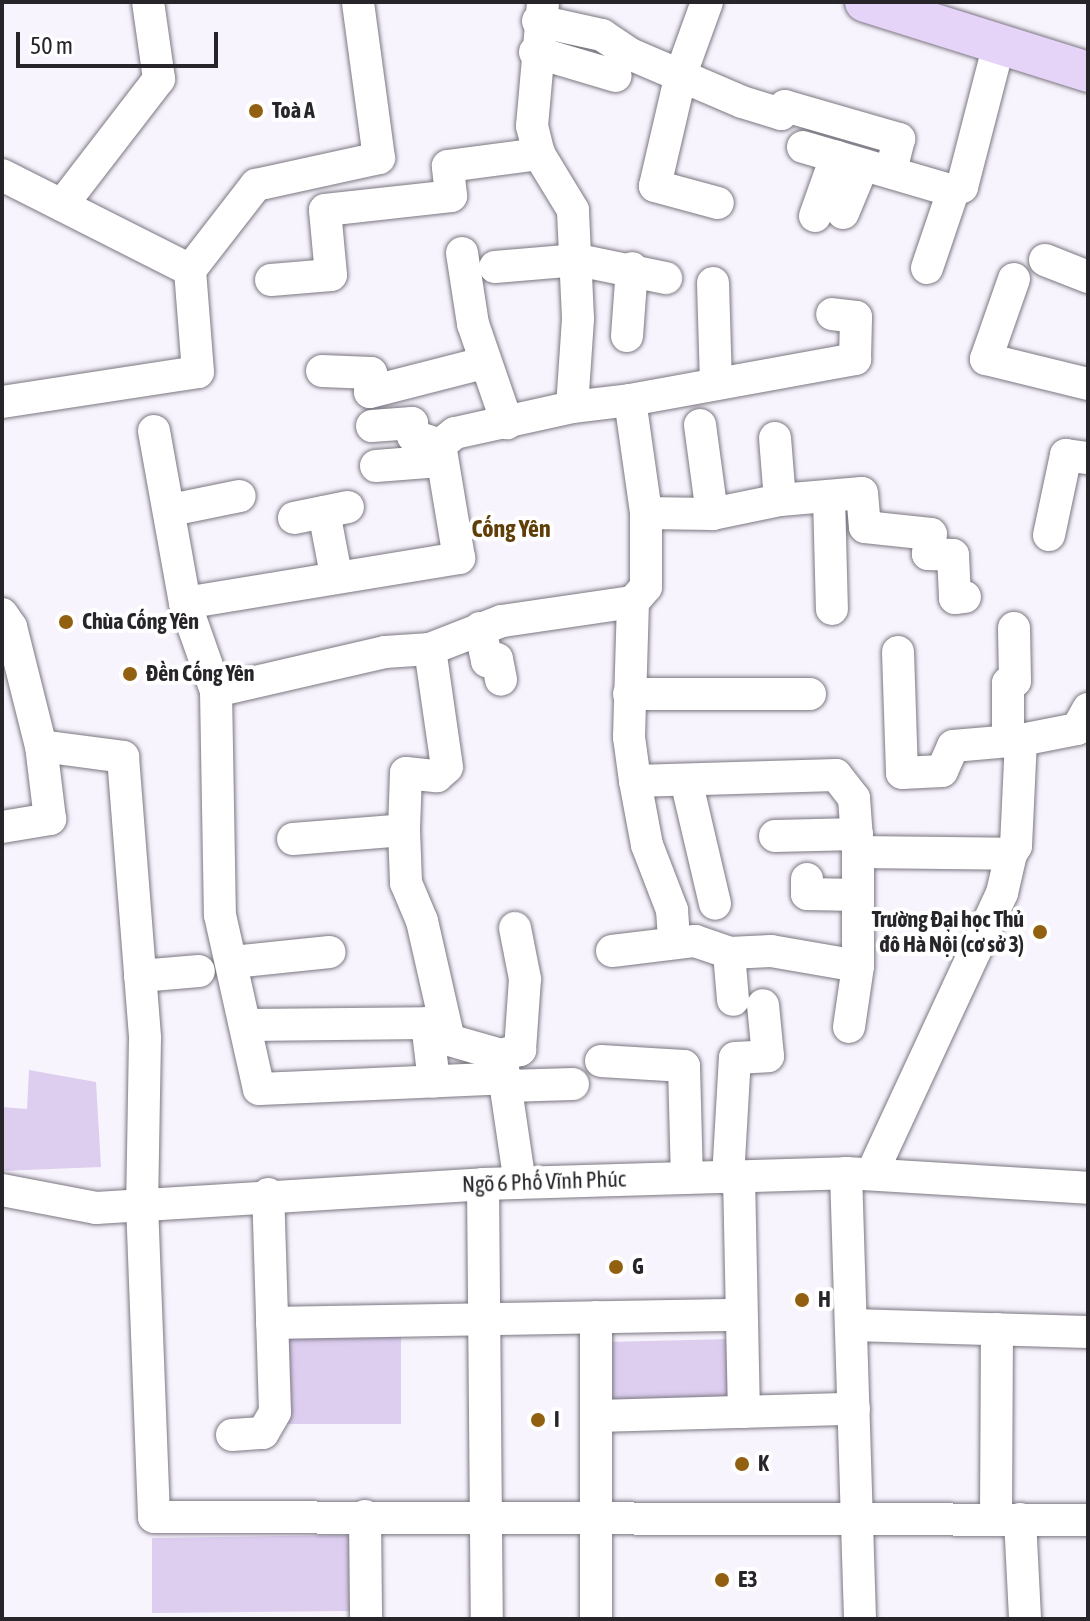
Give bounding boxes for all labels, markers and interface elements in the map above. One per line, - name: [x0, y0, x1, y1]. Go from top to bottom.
- scale bar: [20, 16, 222, 66]
- text: 50 m: [30, 32, 73, 59]
- place label: Toà A: [272, 98, 315, 124]
- marker: Toà A: [247, 102, 265, 120]
- district label: Cống Yên: [471, 515, 551, 543]
- place label: Chùa Cống Yên: [82, 609, 199, 635]
- marker: Chùa Cống Yên: [57, 613, 75, 631]
- place label: Đền Cống Yên: [146, 661, 255, 687]
- marker: Đền Cống Yên: [121, 665, 139, 683]
- place label: Trường Đại học Thủ đô Hà Nội (cơ sở 3): [872, 906, 1024, 958]
- marker: Trường Đại học Thủ đô Hà Nội (cơ sở 3): [1031, 923, 1049, 941]
- street label: Ngõ 6 Phố Vĩnh Phúc: [462, 1166, 626, 1198]
- place label: G: [632, 1254, 644, 1280]
- marker: G: [607, 1258, 625, 1276]
- place label: H: [818, 1287, 831, 1313]
- marker: H: [793, 1291, 811, 1309]
- place label: I: [554, 1407, 560, 1433]
- marker: I: [529, 1411, 547, 1429]
- place label: K: [758, 1451, 769, 1477]
- marker: K: [733, 1455, 751, 1473]
- place label: E3: [738, 1567, 758, 1593]
- marker: E3: [713, 1571, 731, 1589]

